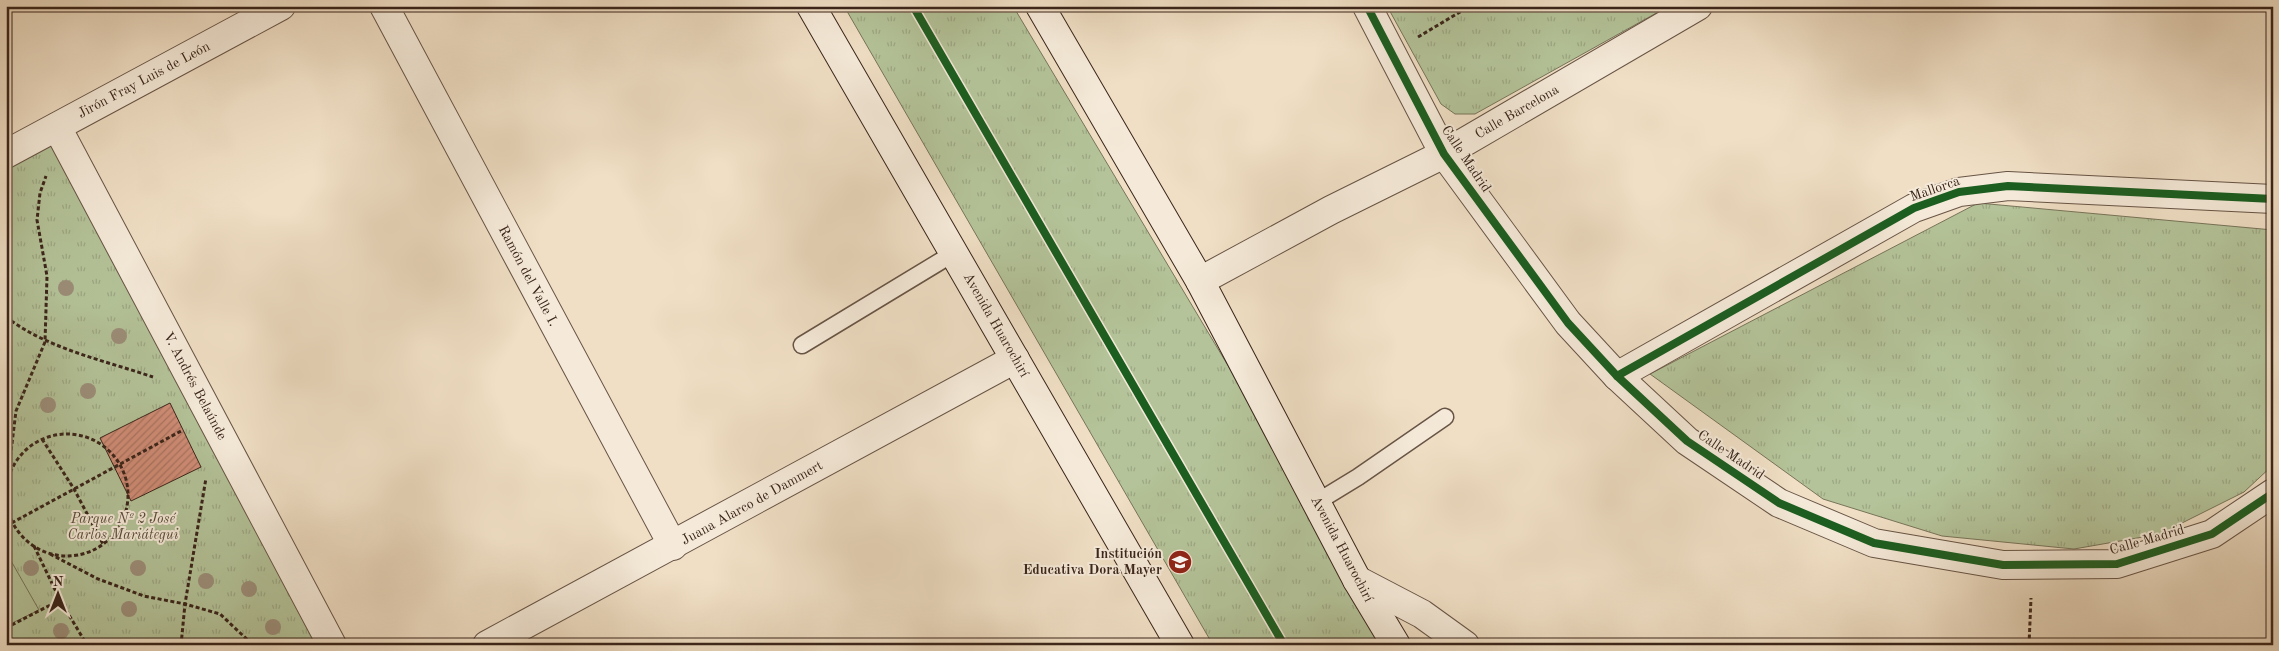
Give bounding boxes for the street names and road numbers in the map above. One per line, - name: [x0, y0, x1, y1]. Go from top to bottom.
- street label: Jirón Fray Luis de León: [76, 39, 213, 121]
- street label: Calle Barcelona: [1473, 82, 1561, 142]
- street label: Calle Madrid: [1439, 123, 1493, 195]
- street label: Mallorca: [1908, 174, 1962, 204]
- street label: Ramón del Valle I.: [496, 223, 560, 329]
- street label: Avenida Huarochirí: [961, 271, 1032, 380]
- street label: V. Andrés Belaúnde: [161, 330, 229, 442]
- street label: Calle Madrid: [1695, 428, 1767, 482]
- street label: Juana Alarco de Dammert: [679, 458, 825, 548]
- street label: Avenida Huarochirí: [1308, 494, 1376, 604]
- street label: Calle Madrid: [2108, 523, 2186, 557]

